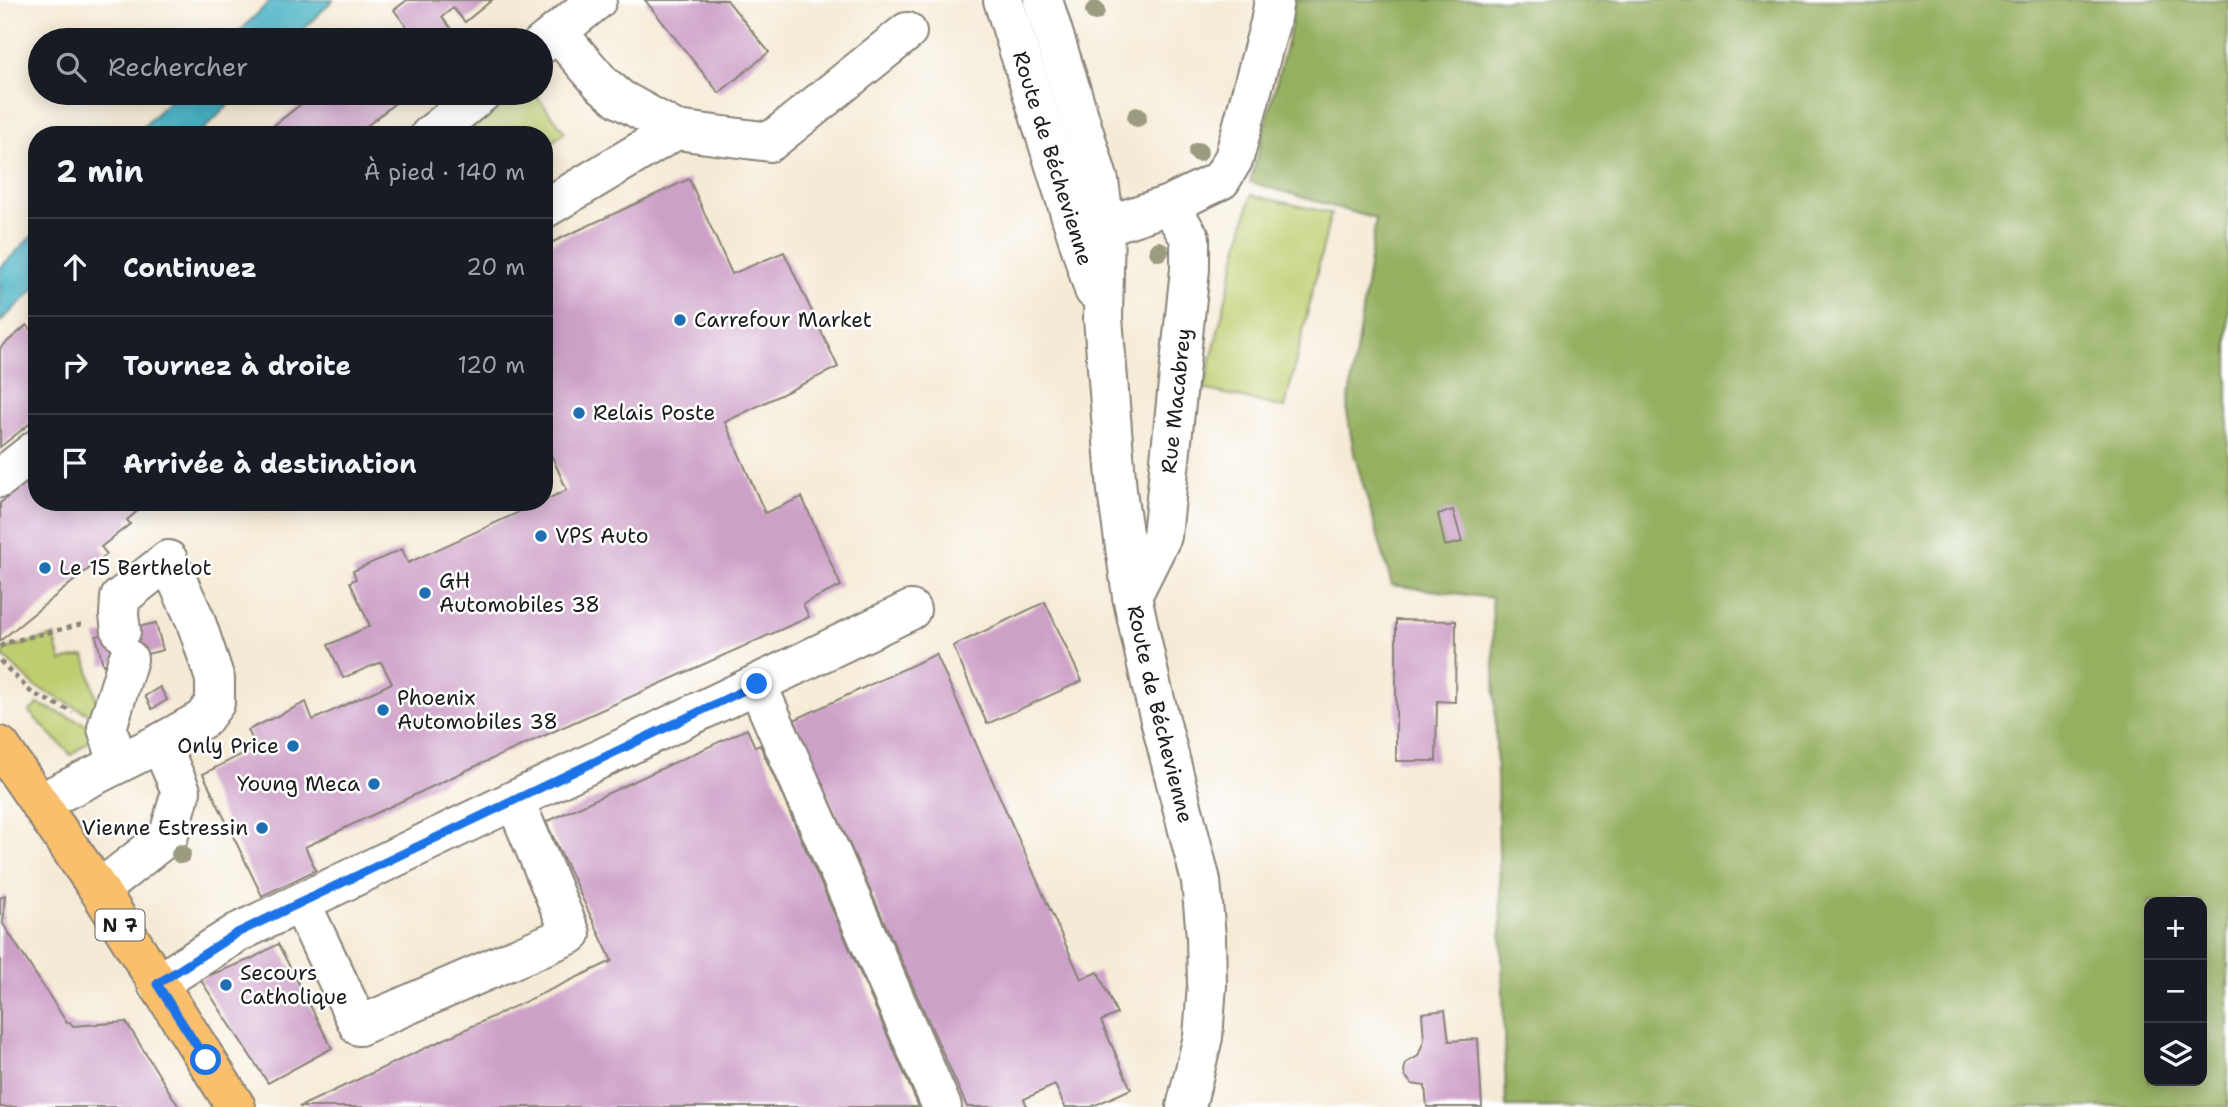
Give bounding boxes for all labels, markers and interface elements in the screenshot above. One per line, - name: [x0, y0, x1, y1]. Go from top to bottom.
- search box: [28, 28, 553, 105]
- icon: search: [52, 48, 90, 86]
- street label: Route de Béchevienne: [1006, 48, 1099, 269]
- text: Rechercher: [108, 49, 248, 84]
- text: 2 min: [56, 151, 143, 192]
- text: À pied · 140 m: [364, 157, 525, 187]
- icon: ahead: [56, 248, 94, 286]
- text: Continuez: [123, 250, 257, 285]
- text: 20 m: [466, 252, 525, 282]
- place label: Carrefour Market: [694, 306, 872, 334]
- marker: Carrefour Market: [672, 312, 688, 328]
- street label: Rue Macabrey: [1155, 327, 1198, 475]
- icon: right: [56, 346, 94, 384]
- text: Tournez à droite: [123, 348, 351, 383]
- text: 120 m: [457, 350, 525, 380]
- place label: Relais Poste: [593, 399, 715, 427]
- marker: Relais Poste: [571, 405, 587, 421]
- icon: arrive: [56, 444, 94, 482]
- text: Arrivée à destination: [123, 446, 417, 481]
- place label: VPS Auto: [555, 522, 649, 550]
- marker: VPS Auto: [533, 528, 549, 544]
- place label: Le 15 Berthelot: [59, 554, 212, 582]
- marker: Le 15 Berthelot: [37, 560, 53, 576]
- place label: GH Automobiles 38: [439, 567, 600, 619]
- marker: GH Automobiles 38: [417, 585, 433, 601]
- street label: Route de Béchevienne: [1120, 603, 1200, 826]
- route end: [741, 668, 772, 699]
- place label: Phoenix Automobiles 38: [397, 684, 558, 736]
- marker: Phoenix Automobiles 38: [375, 702, 391, 718]
- place label: Only Price: [177, 732, 279, 760]
- marker: Only Price: [285, 738, 301, 754]
- place label: Young Meca: [237, 770, 360, 798]
- marker: Young Meca: [366, 776, 382, 792]
- place label: Vienne Estressin: [81, 814, 248, 842]
- marker: Vienne Estressin: [254, 820, 270, 836]
- map controls: [2144, 897, 2207, 1086]
- button: +: [2144, 897, 2207, 960]
- road number: N 7: [96, 909, 144, 940]
- place label: Secours Catholique: [240, 959, 348, 1011]
- button: −: [2144, 960, 2207, 1023]
- marker: Secours Catholique: [218, 977, 234, 993]
- button: layers: [2144, 1023, 2207, 1086]
- route start: [190, 1044, 221, 1075]

